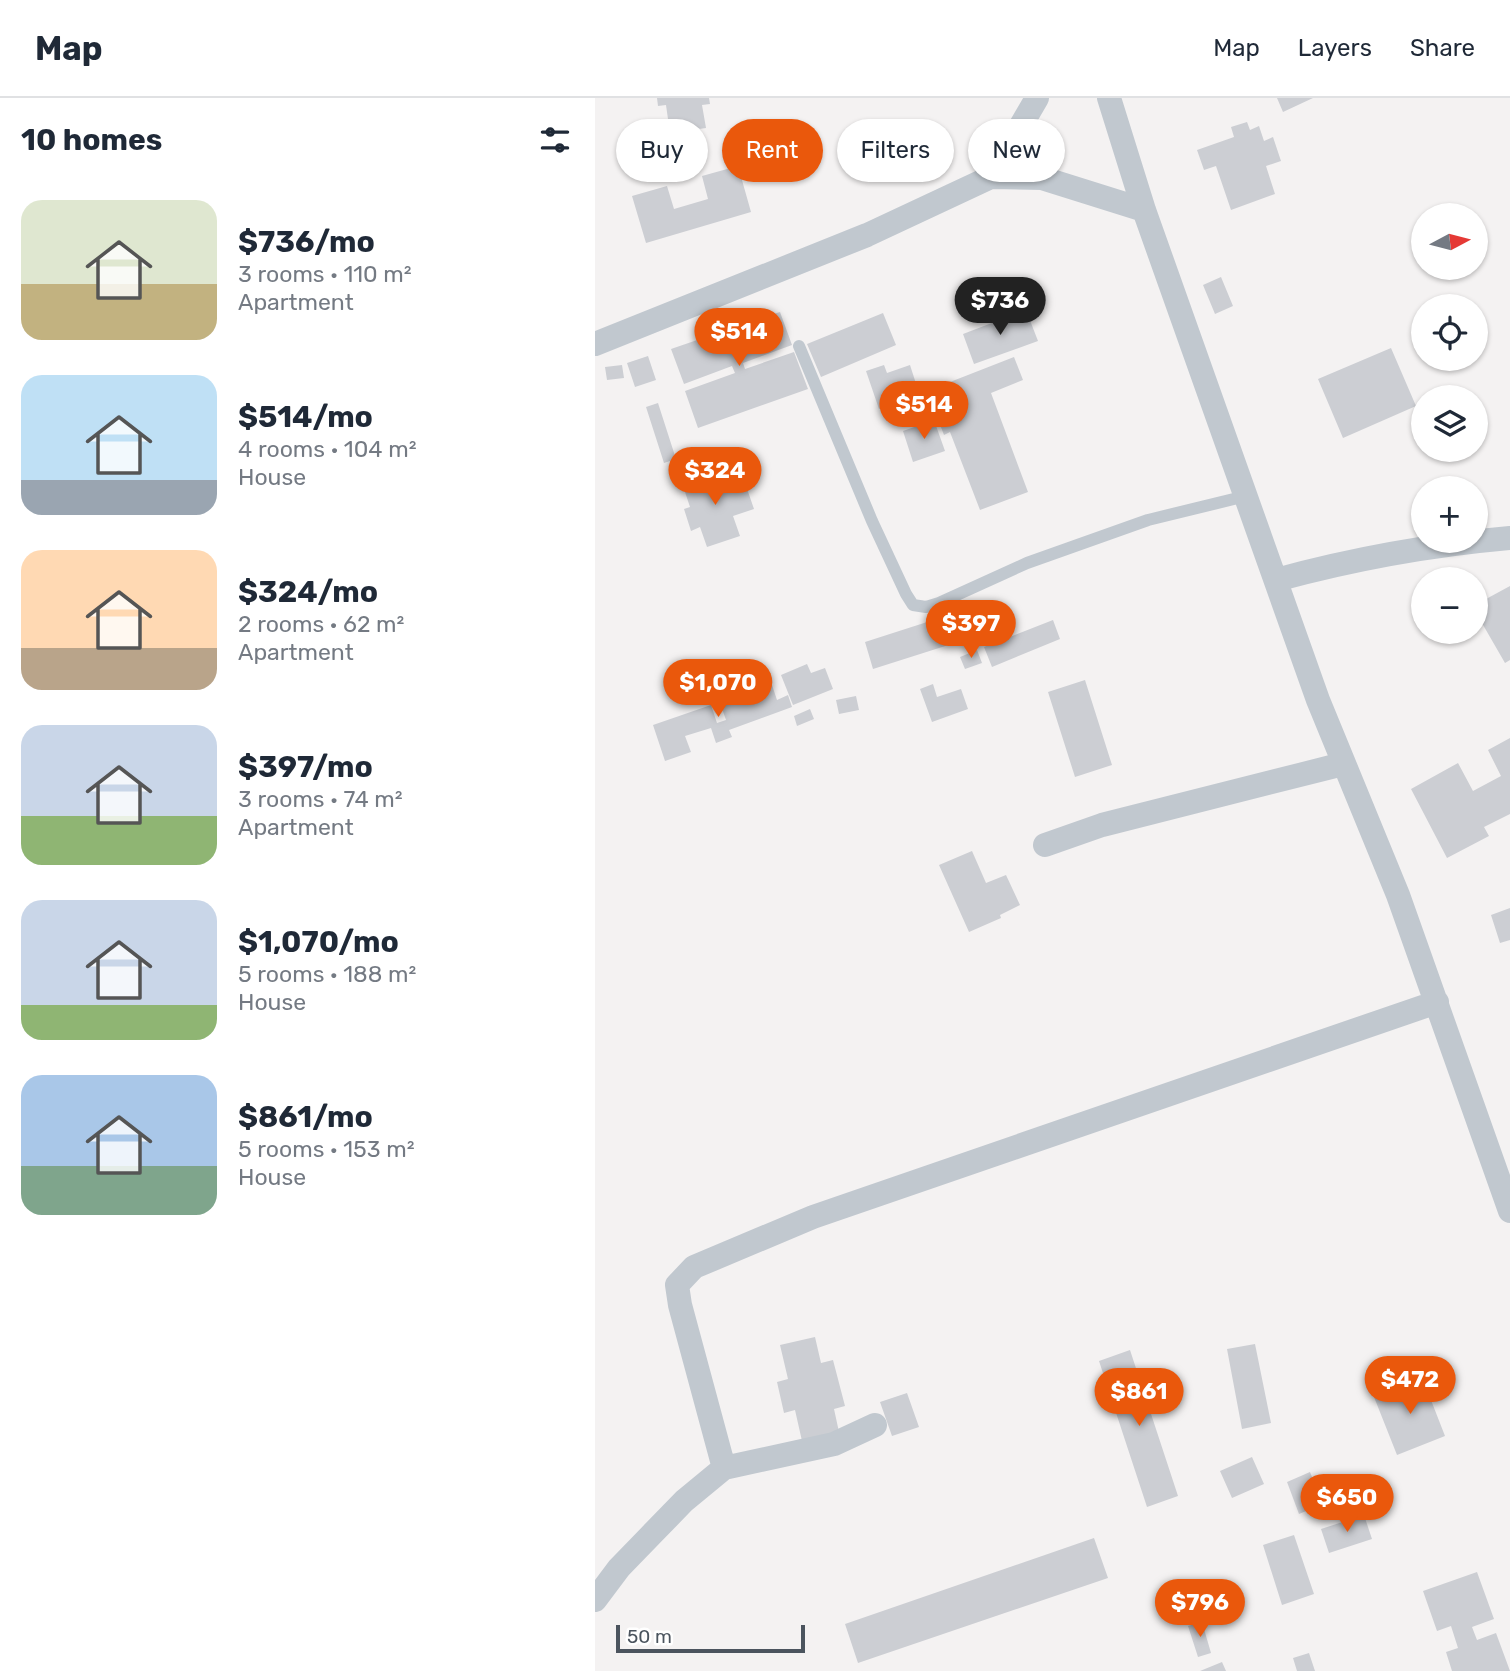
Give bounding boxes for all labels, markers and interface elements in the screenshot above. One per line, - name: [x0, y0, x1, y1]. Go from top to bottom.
- text: Map: [35, 29, 103, 68]
- text: Map: [1213, 34, 1260, 62]
- text: Layers: [1298, 34, 1372, 62]
- text: Share: [1410, 34, 1475, 62]
- chip: Buy: [616, 119, 708, 182]
- chip: Rent: [722, 119, 823, 182]
- chip: Filters: [837, 119, 954, 182]
- chip: New: [968, 119, 1065, 182]
- icon: filters: [536, 121, 574, 159]
- text: 10 homes: [21, 122, 162, 158]
- north arrow: [1411, 203, 1487, 280]
- map controls: [1411, 203, 1488, 644]
- text: $736/mo: [238, 224, 375, 260]
- icon: home: [77, 228, 161, 312]
- text: 3 rooms · 110 m²: [238, 260, 412, 288]
- pin: $736: [959, 278, 1041, 337]
- text: $736: [971, 286, 1029, 314]
- text: Apartment: [238, 288, 354, 316]
- button: locate: [1411, 294, 1488, 371]
- pin: $514: [698, 308, 780, 368]
- text: $514: [710, 317, 768, 345]
- pin: $514: [883, 382, 965, 441]
- button: layers: [1411, 385, 1488, 462]
- text: $514: [895, 390, 953, 418]
- text: $514/mo: [238, 399, 373, 435]
- icon: home: [77, 403, 161, 487]
- text: 4 rooms · 104 m²: [238, 435, 417, 463]
- pin: $324: [674, 448, 756, 507]
- text: $324: [684, 456, 746, 484]
- text: House: [238, 463, 306, 491]
- button: +: [1411, 476, 1488, 553]
- button: −: [1411, 567, 1488, 644]
- text: $324/mo: [238, 574, 378, 610]
- icon: home: [77, 578, 161, 662]
- pin: $397: [930, 601, 1012, 660]
- text: $397: [942, 609, 1000, 637]
- text: 2 rooms · 62 m²: [238, 610, 404, 638]
- text: Apartment: [238, 638, 354, 666]
- pin: $1,070: [661, 660, 775, 719]
- text: $1,070: [679, 668, 757, 696]
- text: $397/mo: [238, 749, 373, 785]
- icon: home: [77, 753, 161, 837]
- text: 3 rooms · 74 m²: [238, 785, 403, 813]
- text: Apartment: [238, 813, 354, 841]
- text: $1,070/mo: [238, 924, 399, 960]
- icon: home: [77, 928, 161, 1012]
- text: 5 rooms · 188 m²: [238, 960, 416, 988]
- text: House: [238, 988, 306, 1016]
- text: $861/mo: [238, 1099, 373, 1135]
- icon: home: [77, 1103, 161, 1187]
- text: 5 rooms · 153 m²: [238, 1135, 415, 1163]
- text: House: [238, 1163, 306, 1191]
- pin: $472: [1369, 1356, 1451, 1416]
- text: $472: [1381, 1365, 1439, 1393]
- pin: $861: [1098, 1368, 1180, 1428]
- text: $861: [1111, 1377, 1167, 1405]
- pin: $650: [1306, 1474, 1388, 1534]
- text: $650: [1317, 1483, 1377, 1511]
- pin: $796: [1159, 1580, 1241, 1639]
- text: $796: [1171, 1588, 1229, 1616]
- scale bar: [616, 1622, 805, 1654]
- text: 50 m: [627, 1625, 672, 1648]

